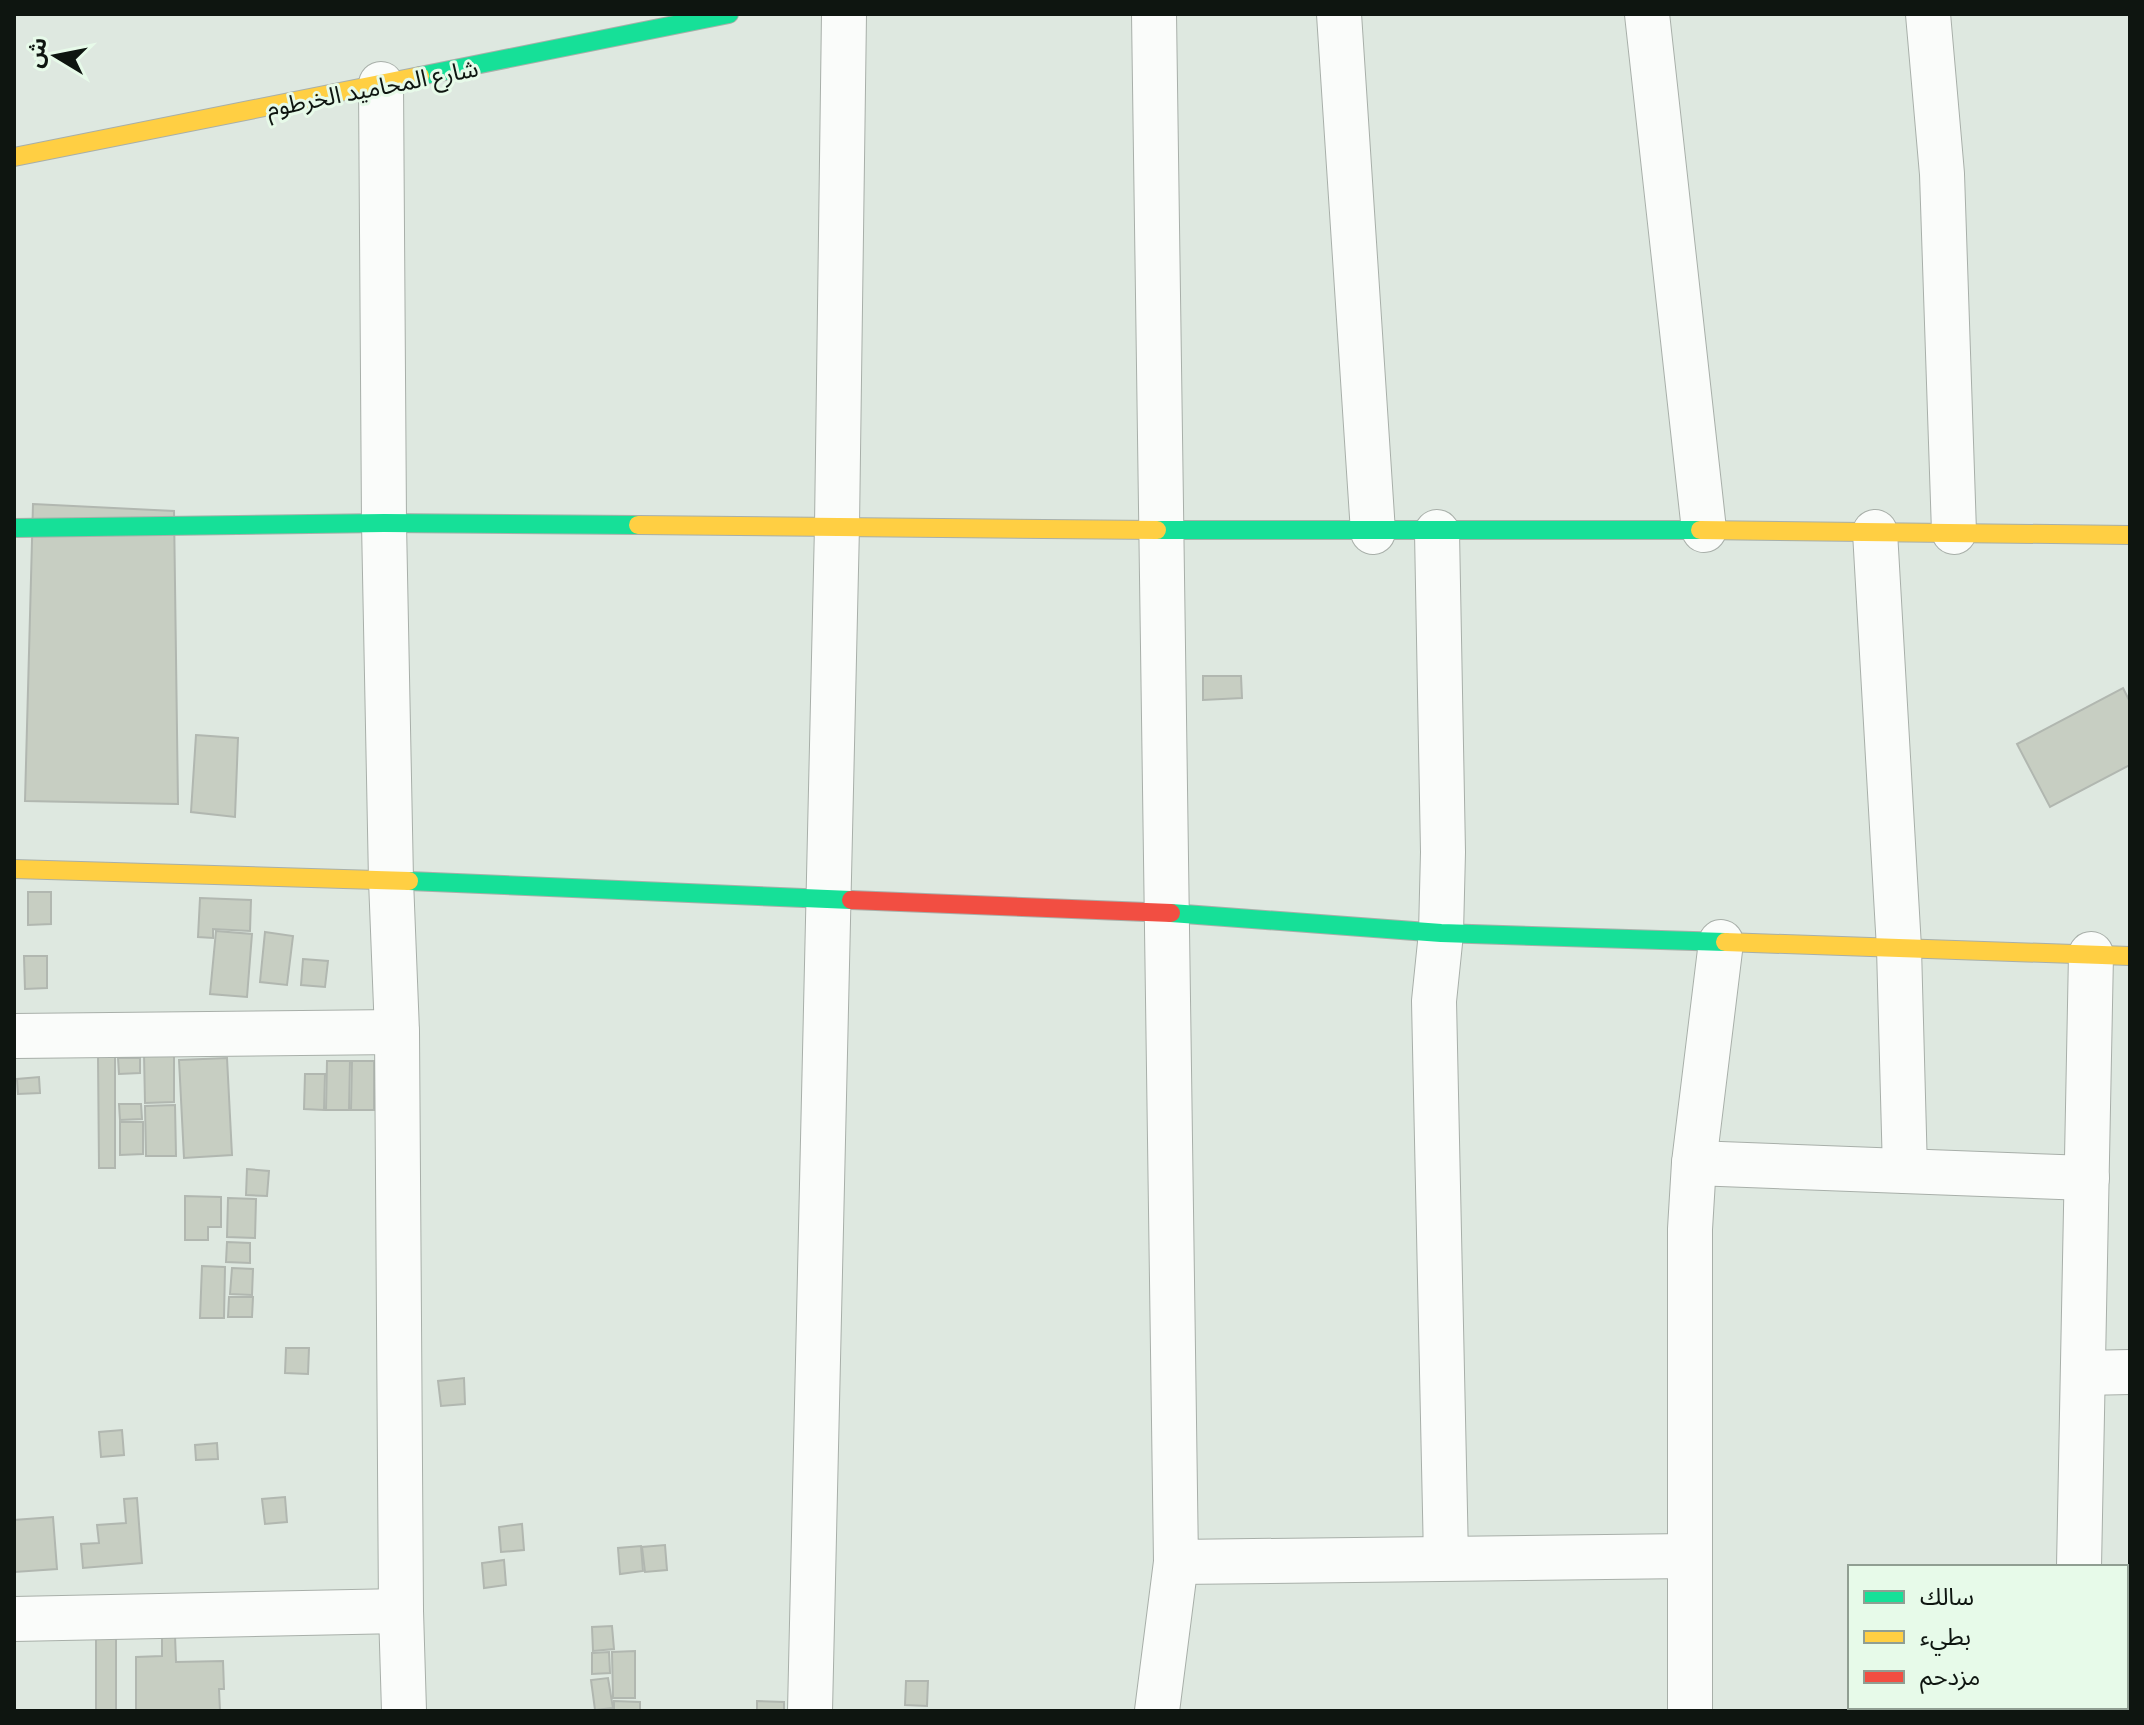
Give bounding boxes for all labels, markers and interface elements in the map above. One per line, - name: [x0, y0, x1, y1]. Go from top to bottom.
- north arrow: [16, 16, 96, 96]
- text: ش: [20, 35, 52, 70]
- street label: شارع المحاميد الخرطوم: [264, 52, 481, 127]
- legend: [1848, 1565, 2128, 1709]
- text: سالك: [1920, 1581, 1974, 1610]
- text: بطيء: [1920, 1621, 1971, 1656]
- text: مزدحم: [1920, 1661, 1980, 1694]

